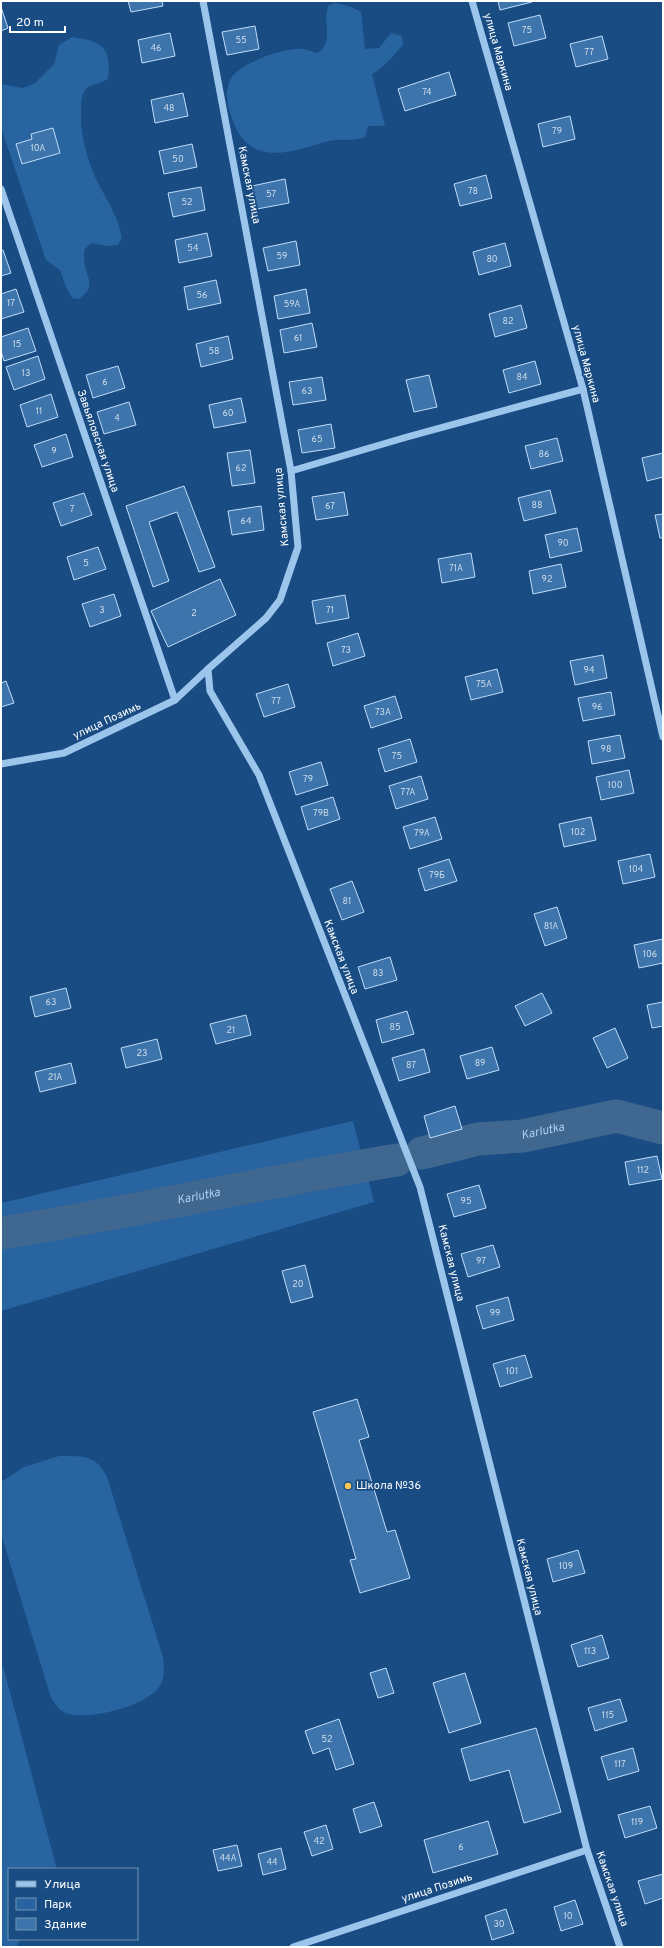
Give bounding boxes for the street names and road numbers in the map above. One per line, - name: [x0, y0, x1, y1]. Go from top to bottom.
- street label: улица Маркина: [480, 12, 516, 93]
- street label: Камская улица: [235, 145, 263, 225]
- street label: улица Маркина: [569, 324, 603, 405]
- street label: Завьяловская улица: [74, 388, 122, 495]
- street label: Камская улица: [272, 467, 292, 547]
- street label: улица Позимь: [71, 699, 144, 743]
- street label: Камская улица: [320, 918, 362, 996]
- street label: Камская улица: [435, 1223, 467, 1303]
- street label: Камская улица: [513, 1537, 545, 1617]
- street label: Камская улица: [593, 1850, 631, 1929]
- street label: улица Позимь: [400, 1870, 474, 1906]

